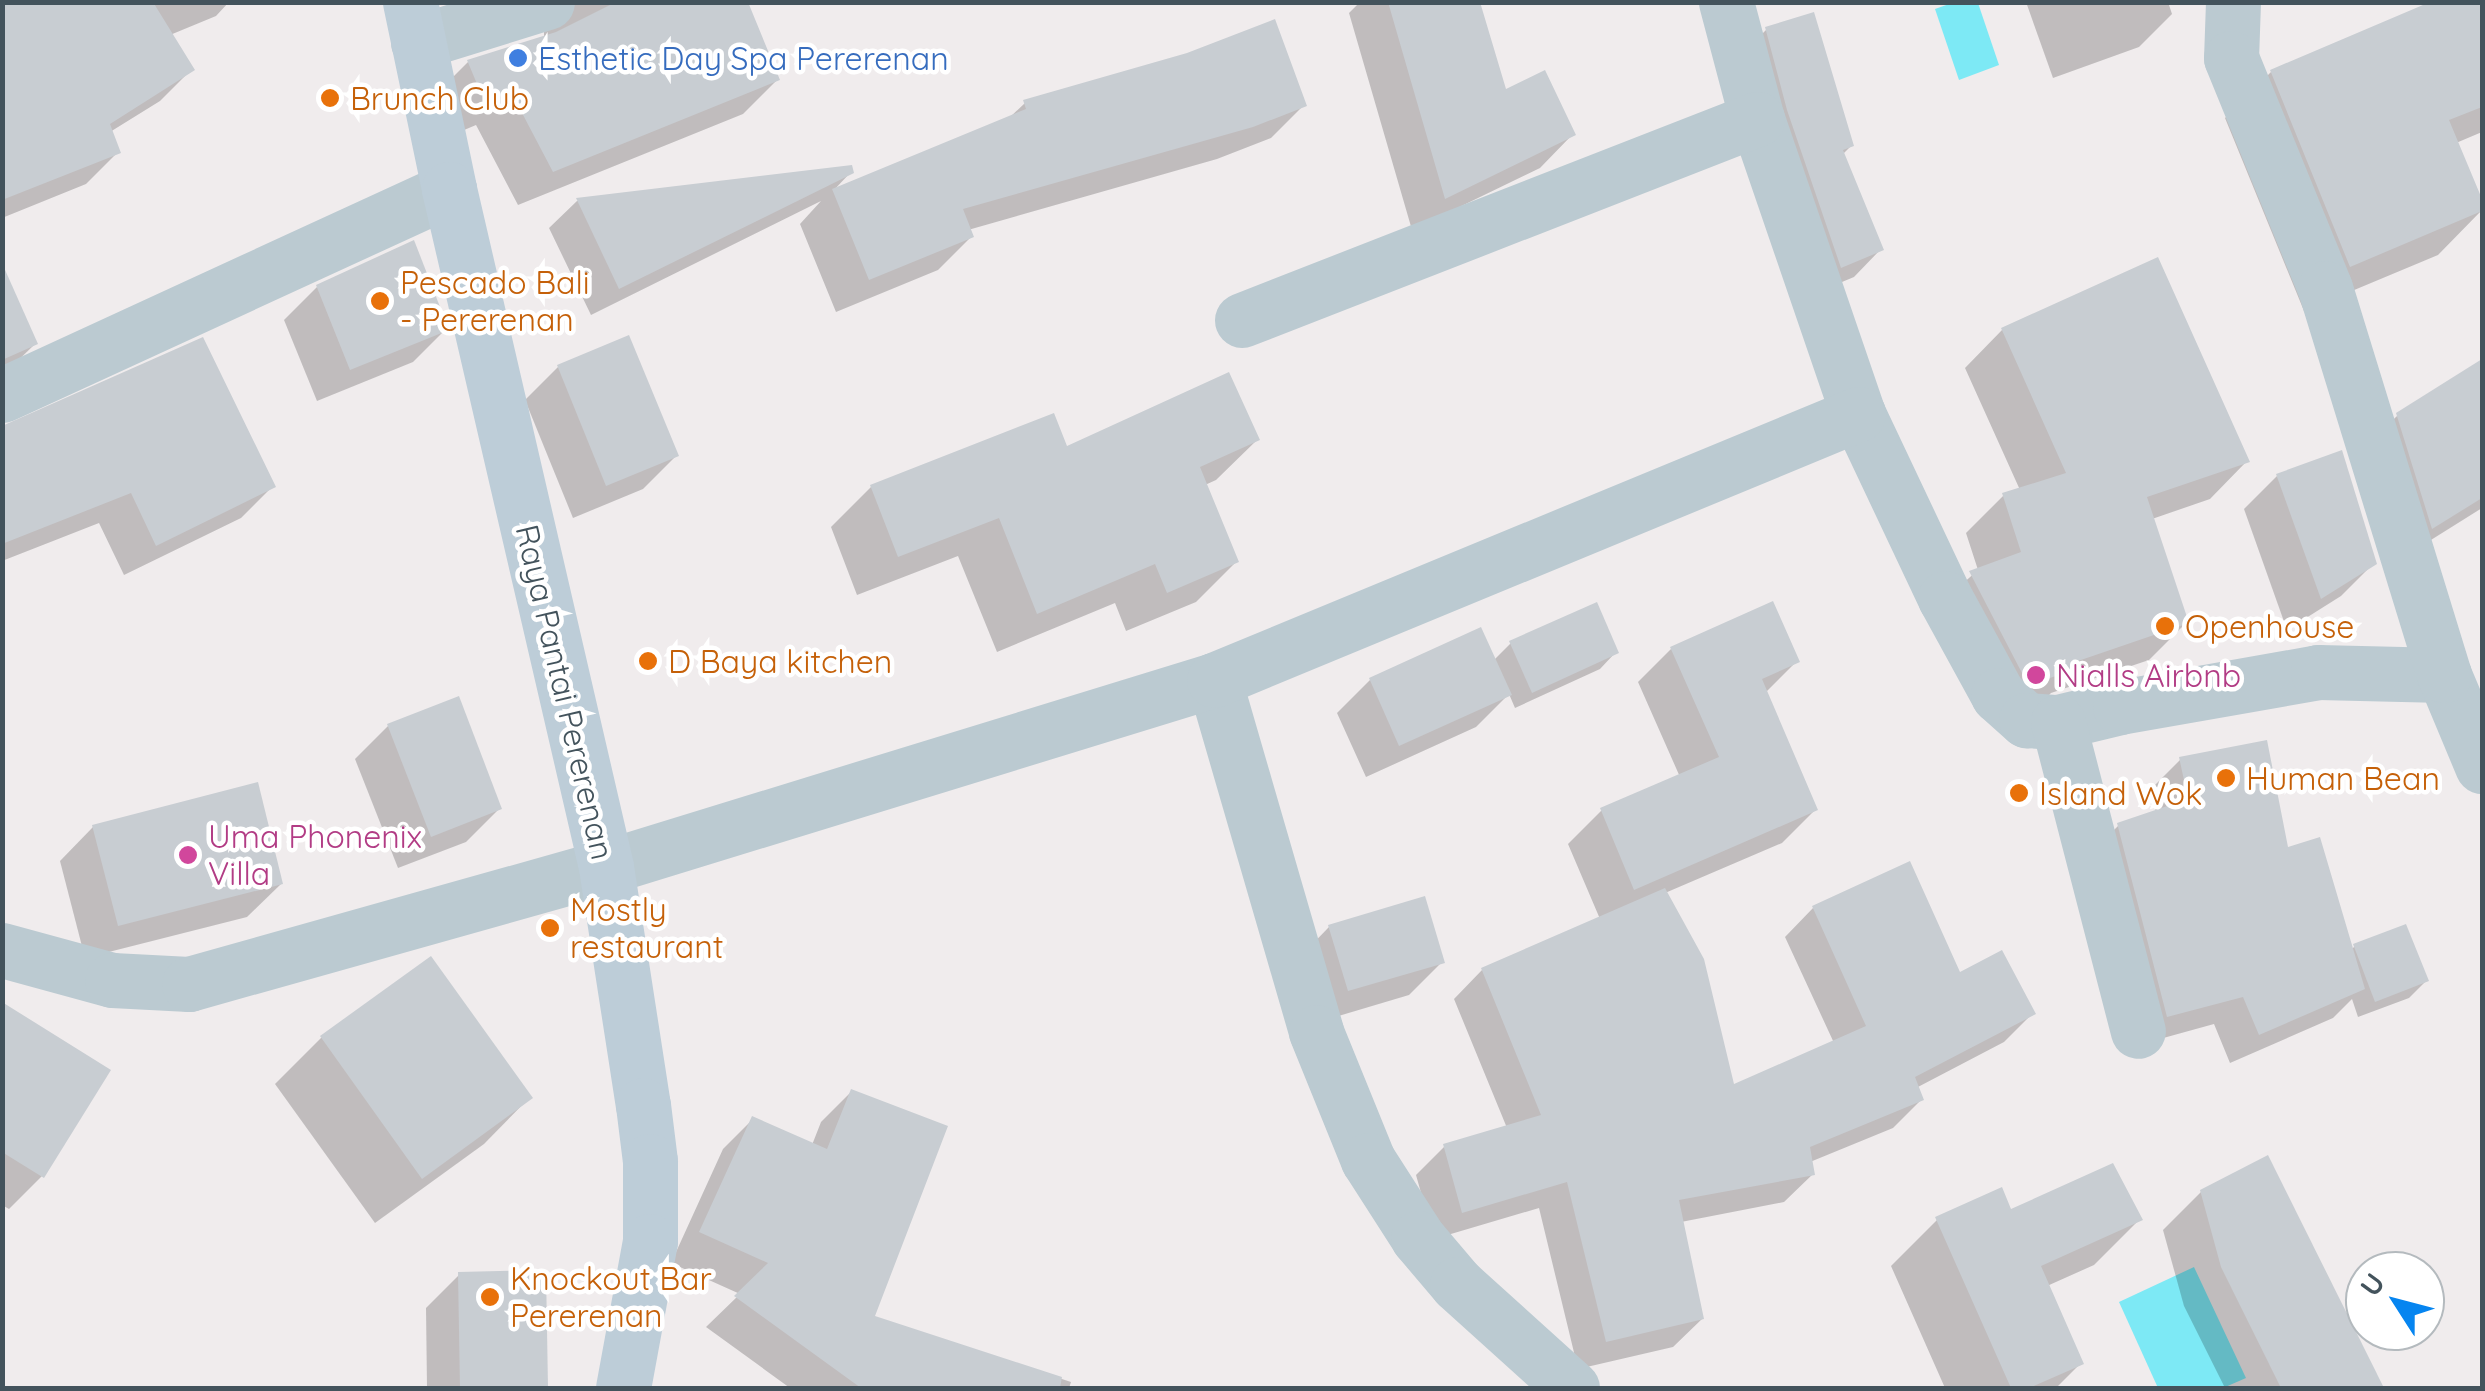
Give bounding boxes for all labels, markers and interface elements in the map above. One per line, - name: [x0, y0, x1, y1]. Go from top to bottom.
- place label: Esthetic Day Spa Pererenan: [538, 39, 949, 77]
- marker: Esthetic Day Spa Pererenan: [507, 47, 529, 69]
- place label: Brunch Club: [350, 79, 529, 117]
- marker: Brunch Club: [319, 87, 341, 109]
- place label: Pescado Bali - Pererenan: [400, 264, 590, 339]
- marker: Pescado Bali - Pererenan: [369, 290, 391, 312]
- street label: Raya Pantai Pererenan: [508, 521, 622, 863]
- place label: Openhouse: [2185, 607, 2354, 645]
- marker: Openhouse: [2154, 615, 2176, 637]
- place label: D Baya kitchen: [668, 642, 892, 680]
- marker: D Baya kitchen: [637, 650, 659, 672]
- place label: Nialls Airbnb: [2056, 656, 2241, 694]
- marker: Nialls Airbnb: [2025, 664, 2047, 686]
- place label: Human Bean: [2246, 759, 2440, 797]
- marker: Human Bean: [2215, 767, 2237, 789]
- place label: Island Wok: [2039, 774, 2202, 812]
- marker: Island Wok: [2008, 782, 2030, 804]
- place label: Uma Phonenix Villa: [208, 818, 422, 893]
- marker: Uma Phonenix Villa: [177, 844, 199, 866]
- place label: Mostly restaurant: [570, 891, 724, 966]
- marker: Mostly restaurant: [539, 917, 561, 939]
- north arrow: [2345, 1251, 2445, 1351]
- place label: Knockout Bar Pererenan: [510, 1260, 712, 1335]
- text: U: [2352, 1266, 2392, 1303]
- marker: Knockout Bar Pererenan: [479, 1286, 501, 1308]

